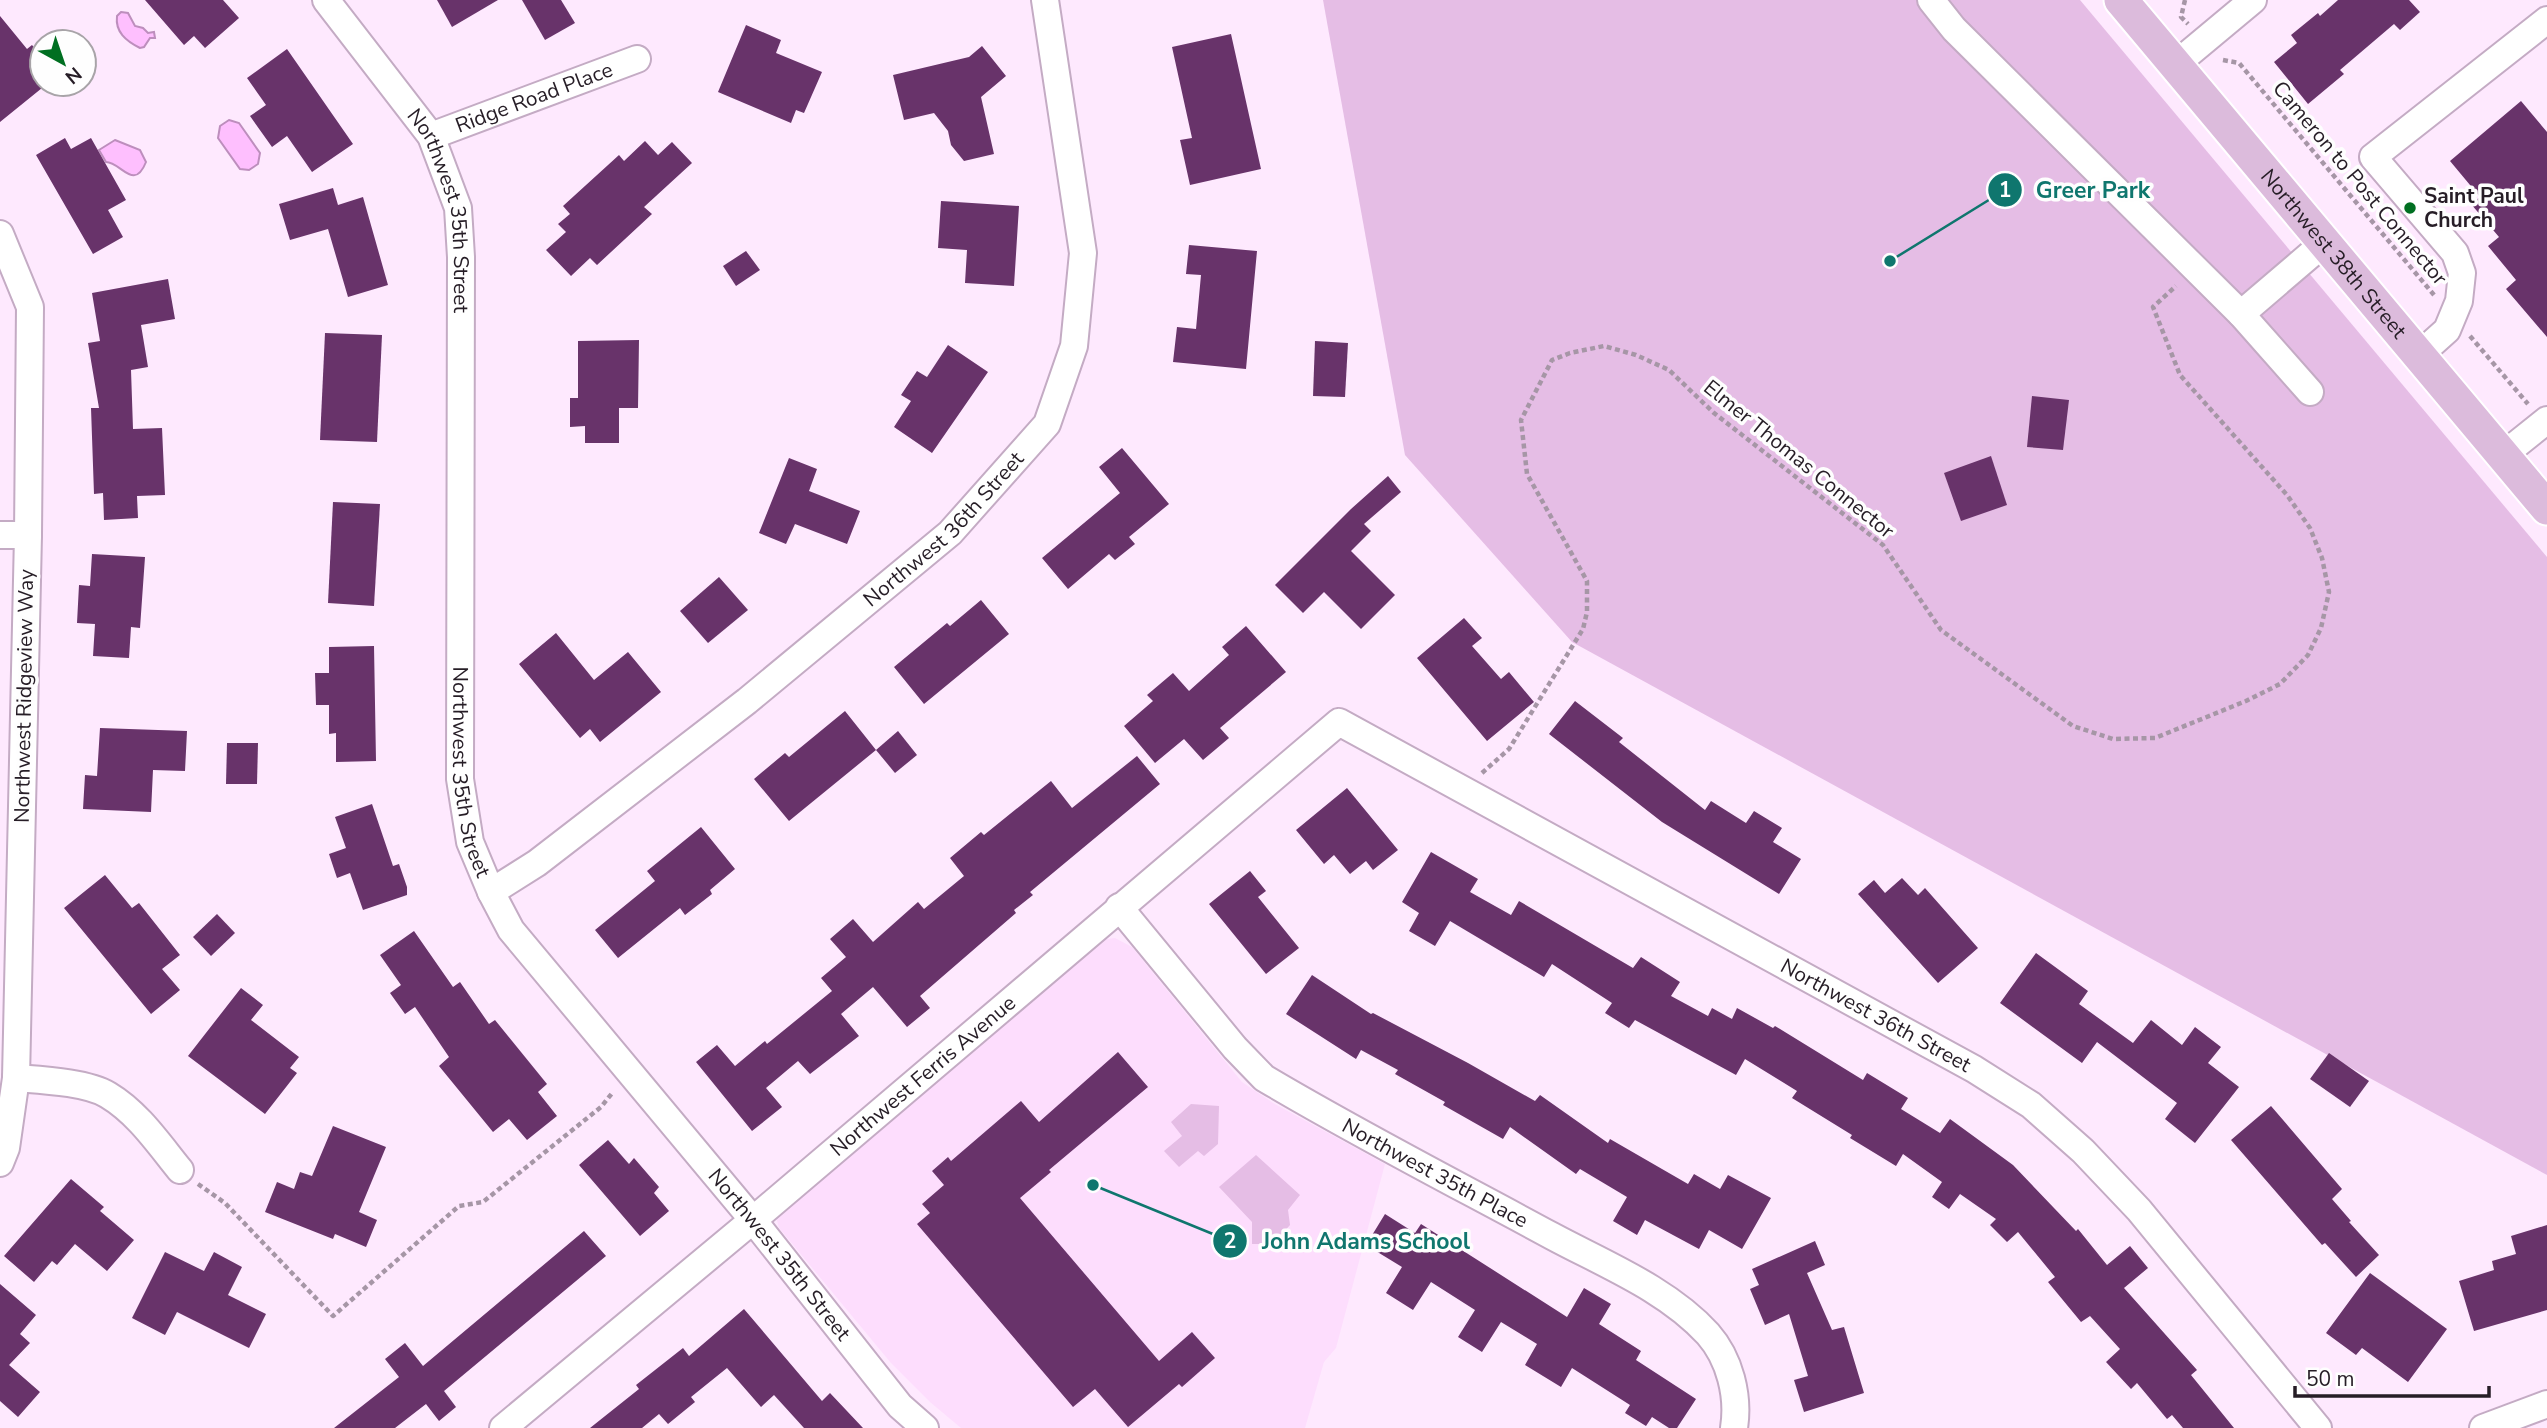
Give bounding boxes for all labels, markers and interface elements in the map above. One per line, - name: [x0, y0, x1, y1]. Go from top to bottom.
- north arrow: [28, 28, 98, 98]
- street label: Ridge Road Place: [452, 55, 617, 140]
- text: N: [59, 61, 87, 90]
- street label: Cameron to Post Connector: [2266, 75, 2454, 291]
- street label: Northwest 35th Street: [401, 103, 475, 313]
- street label: Northwest 38th Street: [2254, 163, 2413, 345]
- callout: Greer Park: [1987, 168, 2164, 212]
- text: Greer Park: [2036, 175, 2151, 206]
- text: 1: [1999, 176, 2011, 204]
- place label: Saint Paul Church: [2424, 182, 2524, 234]
- marker: Saint Paul Church: [2402, 200, 2418, 216]
- street label: Elmer Thomas Connector: [1698, 373, 1901, 545]
- street label: Northwest 36th Street: [857, 445, 1030, 613]
- street label: Northwest Ridgeview Way: [8, 569, 40, 823]
- street label: Northwest 35th Street: [446, 667, 497, 882]
- street label: Northwest 36th Street: [1776, 952, 1977, 1079]
- street label: Northwest Ferris Avenue: [824, 989, 1021, 1163]
- street label: Northwest 35th Place: [1337, 1112, 1533, 1235]
- street label: Northwest 35th Street: [702, 1163, 857, 1347]
- callout: John Adams School: [1213, 1219, 1484, 1263]
- text: John Adams School: [1261, 1226, 1471, 1257]
- text: 2: [1224, 1227, 1236, 1255]
- scale bar: [2295, 1354, 2489, 1398]
- text: 50 m: [2306, 1365, 2355, 1393]

